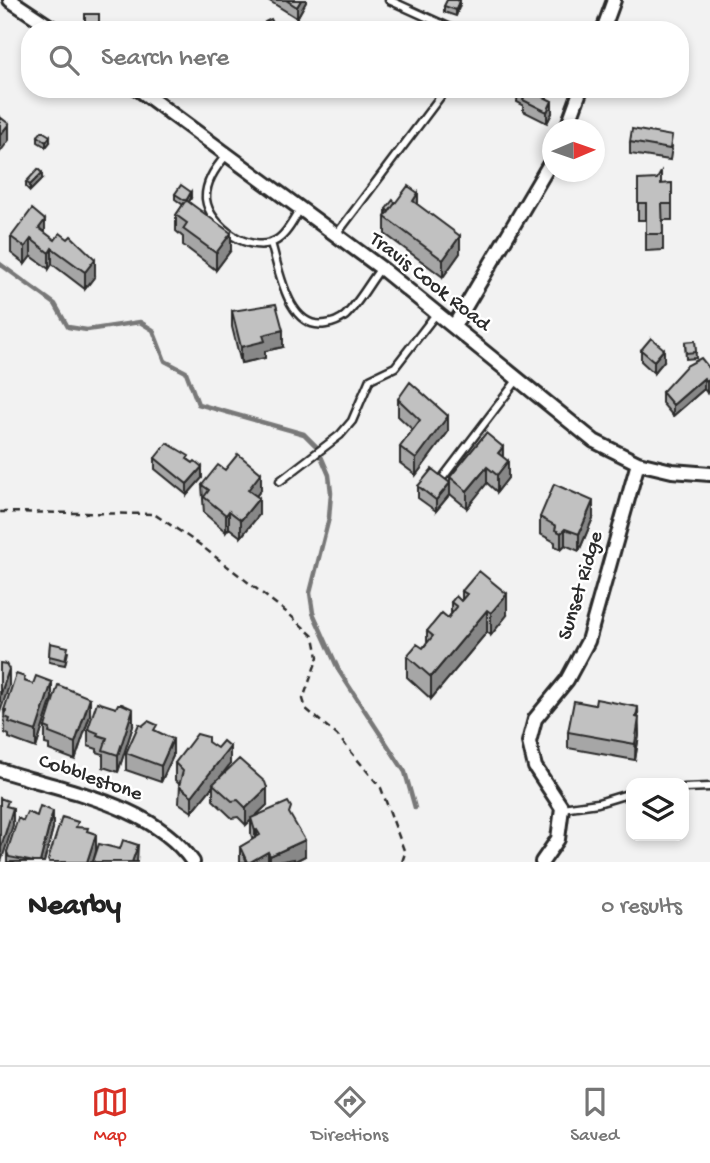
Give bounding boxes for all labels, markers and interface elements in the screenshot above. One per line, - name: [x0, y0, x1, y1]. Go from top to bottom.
- search box: [21, 21, 689, 98]
- icon: search: [45, 41, 83, 79]
- text: Search here: [101, 44, 229, 75]
- north arrow: [542, 119, 605, 182]
- street label: Travis Cook Road: [363, 227, 496, 339]
- street label: Sunset Ridge: [554, 528, 611, 643]
- street label: Cobblestone: [35, 750, 146, 809]
- map controls: [626, 778, 689, 841]
- button: layers: [626, 778, 689, 841]
- text: Nearby: [28, 890, 121, 925]
- text: 0 results: [601, 894, 682, 921]
- tab: Map: [91, 1083, 129, 1148]
- tab: Directions: [311, 1083, 388, 1148]
- tab: Saved: [570, 1083, 619, 1148]

